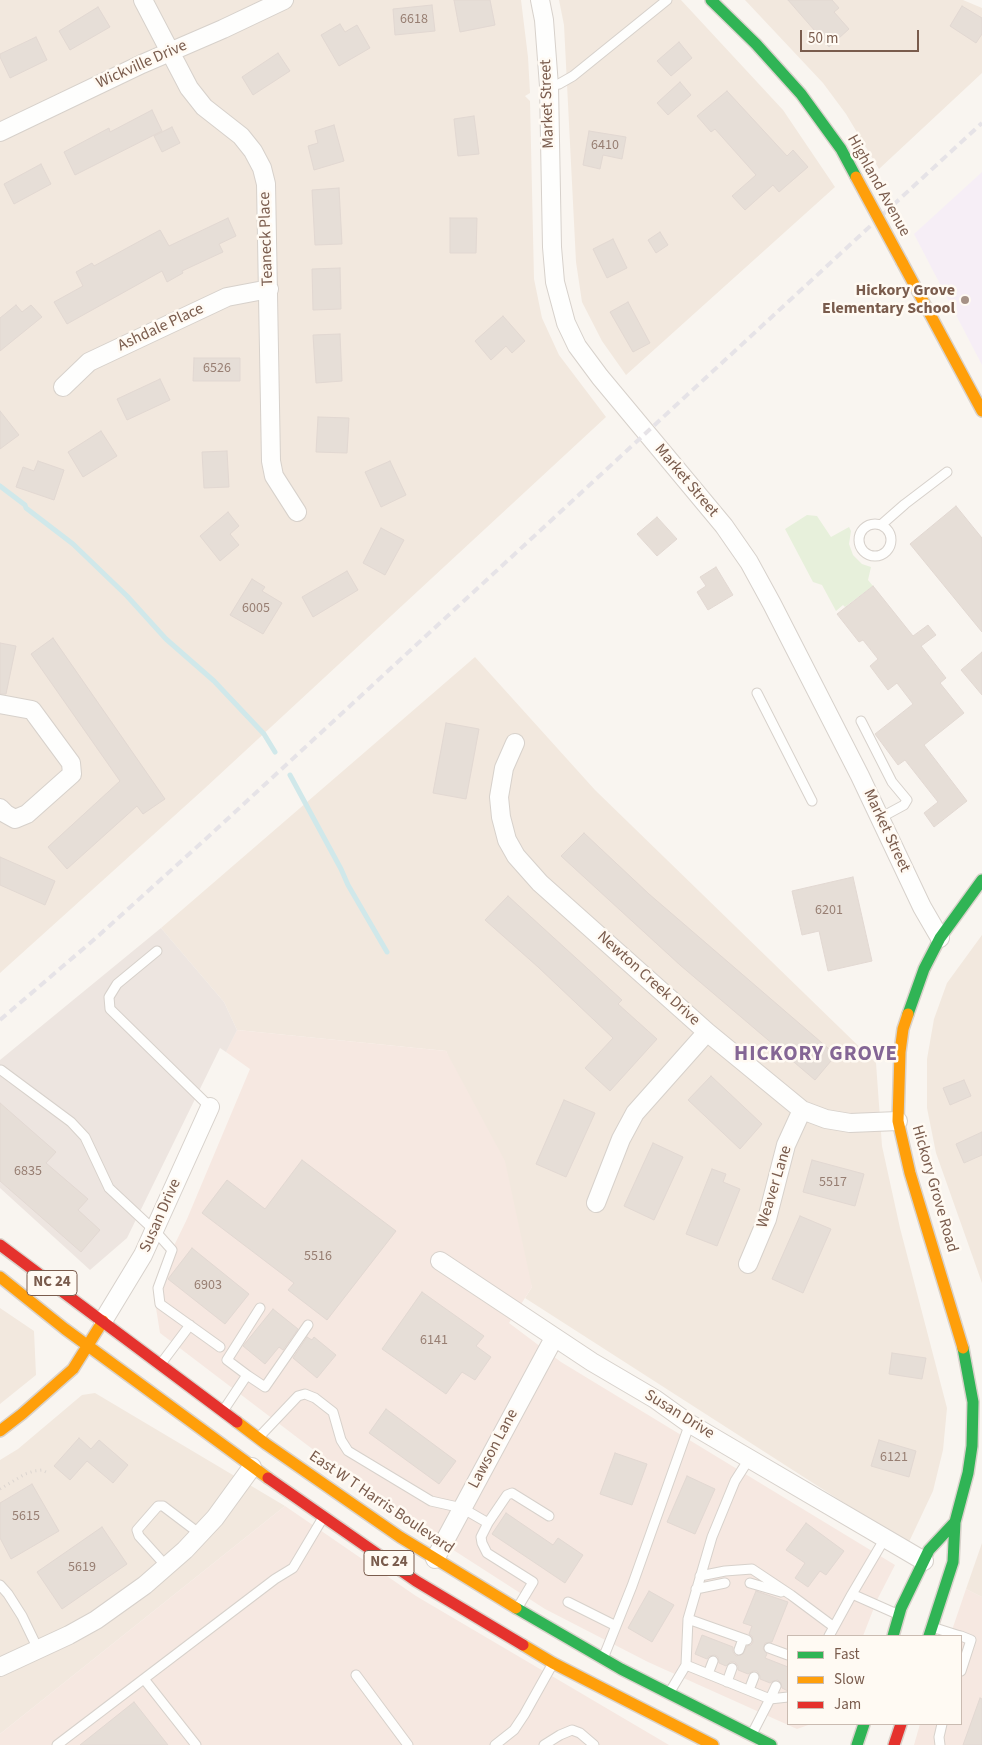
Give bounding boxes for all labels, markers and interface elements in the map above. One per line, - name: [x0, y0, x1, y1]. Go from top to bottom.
- house number: 6618: [400, 12, 428, 28]
- scale bar: [802, 20, 921, 52]
- text: 50 m: [808, 28, 838, 49]
- street label: Wickville Drive: [94, 36, 190, 94]
- street label: Market Street: [537, 59, 559, 149]
- street label: Highland Avenue: [842, 132, 914, 240]
- house number: 6410: [591, 138, 619, 154]
- street label: Teaneck Place: [256, 191, 278, 287]
- place label: Hickory Grove Elementary School: [822, 281, 955, 319]
- marker: Hickory Grove Elementary School: [959, 294, 971, 306]
- street label: Ashdale Place: [115, 300, 207, 356]
- house number: 6526: [203, 361, 231, 377]
- street label: Market Street: [650, 441, 722, 521]
- house number: 6005: [242, 601, 270, 617]
- street label: Market Street: [858, 786, 914, 876]
- house number: 6201: [815, 903, 843, 919]
- street label: Newton Creek Drive: [593, 928, 703, 1030]
- district label: HICKORY GROVE: [732, 1042, 900, 1068]
- street label: Hickory Grove Road: [907, 1123, 961, 1255]
- street label: Weaver Lane: [753, 1144, 797, 1230]
- house number: 6835: [14, 1164, 42, 1180]
- house number: 5517: [819, 1175, 847, 1191]
- street label: Susan Drive: [136, 1176, 186, 1256]
- house number: 5516: [304, 1249, 332, 1265]
- road number: NC 24: [27, 1270, 77, 1296]
- house number: 6903: [194, 1278, 222, 1294]
- house number: 6141: [420, 1333, 448, 1349]
- street label: Susan Drive: [641, 1386, 717, 1444]
- street label: Lawson Lane: [465, 1406, 523, 1492]
- street label: East W T Harris Boulevard: [305, 1447, 457, 1559]
- house number: 6121: [880, 1450, 908, 1466]
- house number: 5615: [12, 1509, 40, 1525]
- road number: NC 24: [364, 1550, 414, 1576]
- house number: 5619: [68, 1560, 96, 1576]
- legend: [787, 1635, 962, 1725]
- text: Fast: [834, 1644, 860, 1665]
- text: Slow: [834, 1669, 865, 1690]
- text: Jam: [834, 1694, 861, 1715]

